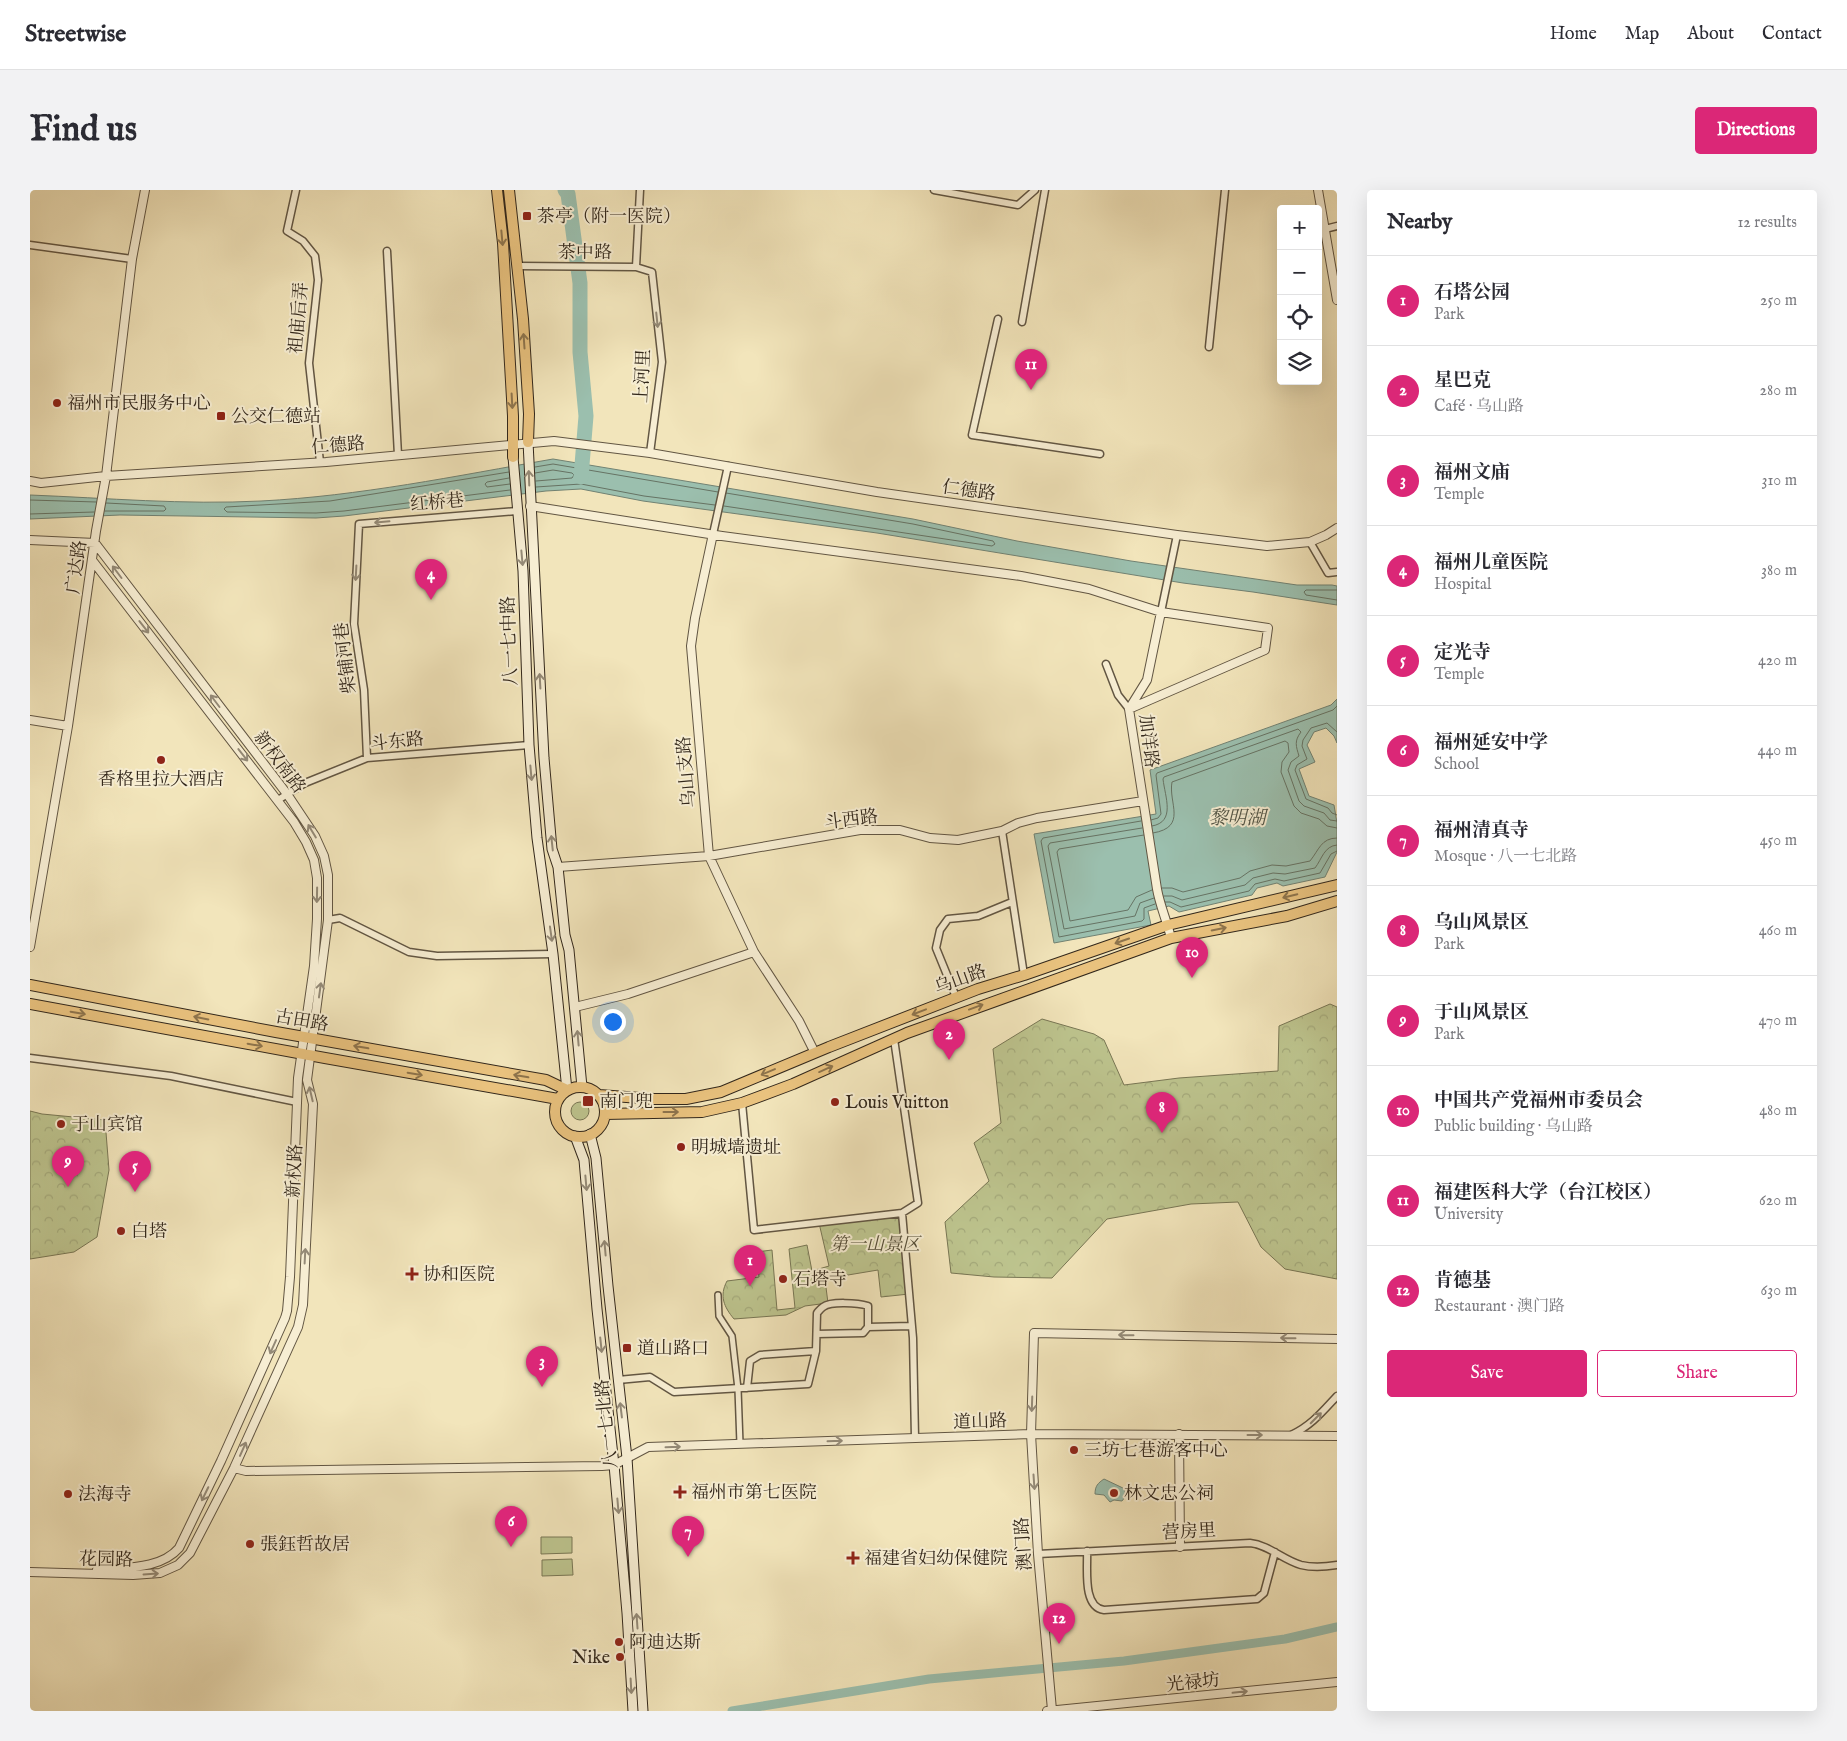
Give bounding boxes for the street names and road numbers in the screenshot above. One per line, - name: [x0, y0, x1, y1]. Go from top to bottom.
- street label: 茶中路: [558, 242, 612, 265]
- street label: 祖庙后弄: [285, 281, 314, 355]
- street label: 上河里: [631, 349, 656, 404]
- street label: 仁德路: [310, 433, 366, 460]
- street label: 仁德路: [940, 476, 997, 507]
- street label: 红桥巷: [409, 490, 465, 517]
- street label: 广达路: [62, 539, 93, 596]
- street label: 八一七中路: [497, 596, 524, 686]
- street label: 柴铺河巷: [331, 621, 362, 695]
- street label: 加洋路: [1133, 713, 1162, 769]
- street label: 新权南路: [248, 727, 310, 799]
- street label: 斗东路: [369, 728, 425, 757]
- street label: 乌山支路: [673, 735, 702, 809]
- street label: 斗西路: [823, 806, 879, 835]
- street label: 乌山路: [931, 960, 990, 1000]
- street label: 古田路: [273, 1005, 330, 1037]
- street label: 新权路: [283, 1144, 308, 1199]
- street label: 八一七北路: [591, 1378, 624, 1470]
- street label: 道山路: [953, 1410, 1007, 1435]
- street label: 澳门路: [1011, 1516, 1038, 1572]
- street label: 营房里: [1162, 1520, 1217, 1545]
- street label: 花园路: [79, 1549, 133, 1572]
- street label: 光禄坊: [1165, 1669, 1221, 1698]

